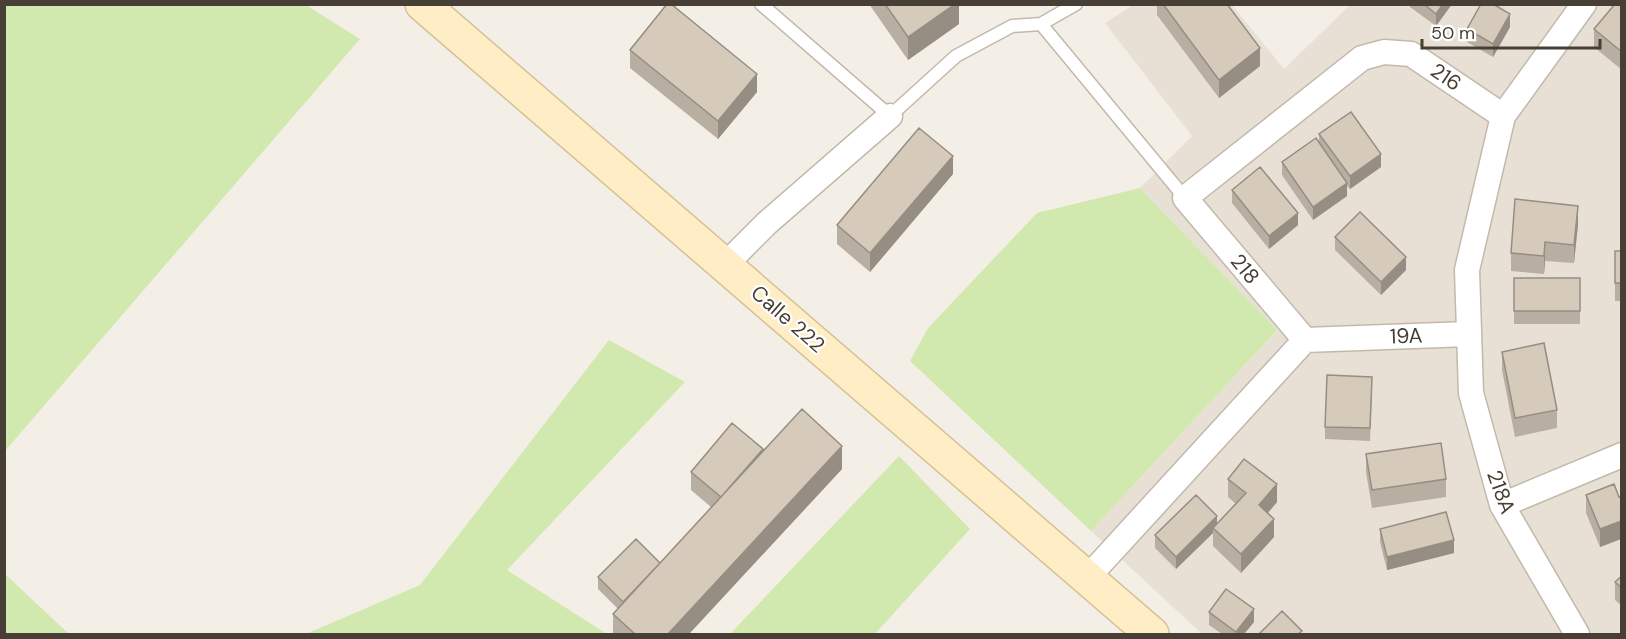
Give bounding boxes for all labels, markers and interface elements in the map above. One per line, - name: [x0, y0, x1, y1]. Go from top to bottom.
- scale bar: [1422, 12, 1600, 50]
- text: 50 m: [1431, 21, 1475, 45]
- street label: 216: [1425, 56, 1467, 98]
- street label: 218: [1224, 248, 1266, 290]
- street label: Calle 222: [745, 279, 831, 359]
- street label: 19A: [1389, 321, 1423, 351]
- street label: 218A: [1480, 466, 1522, 518]

